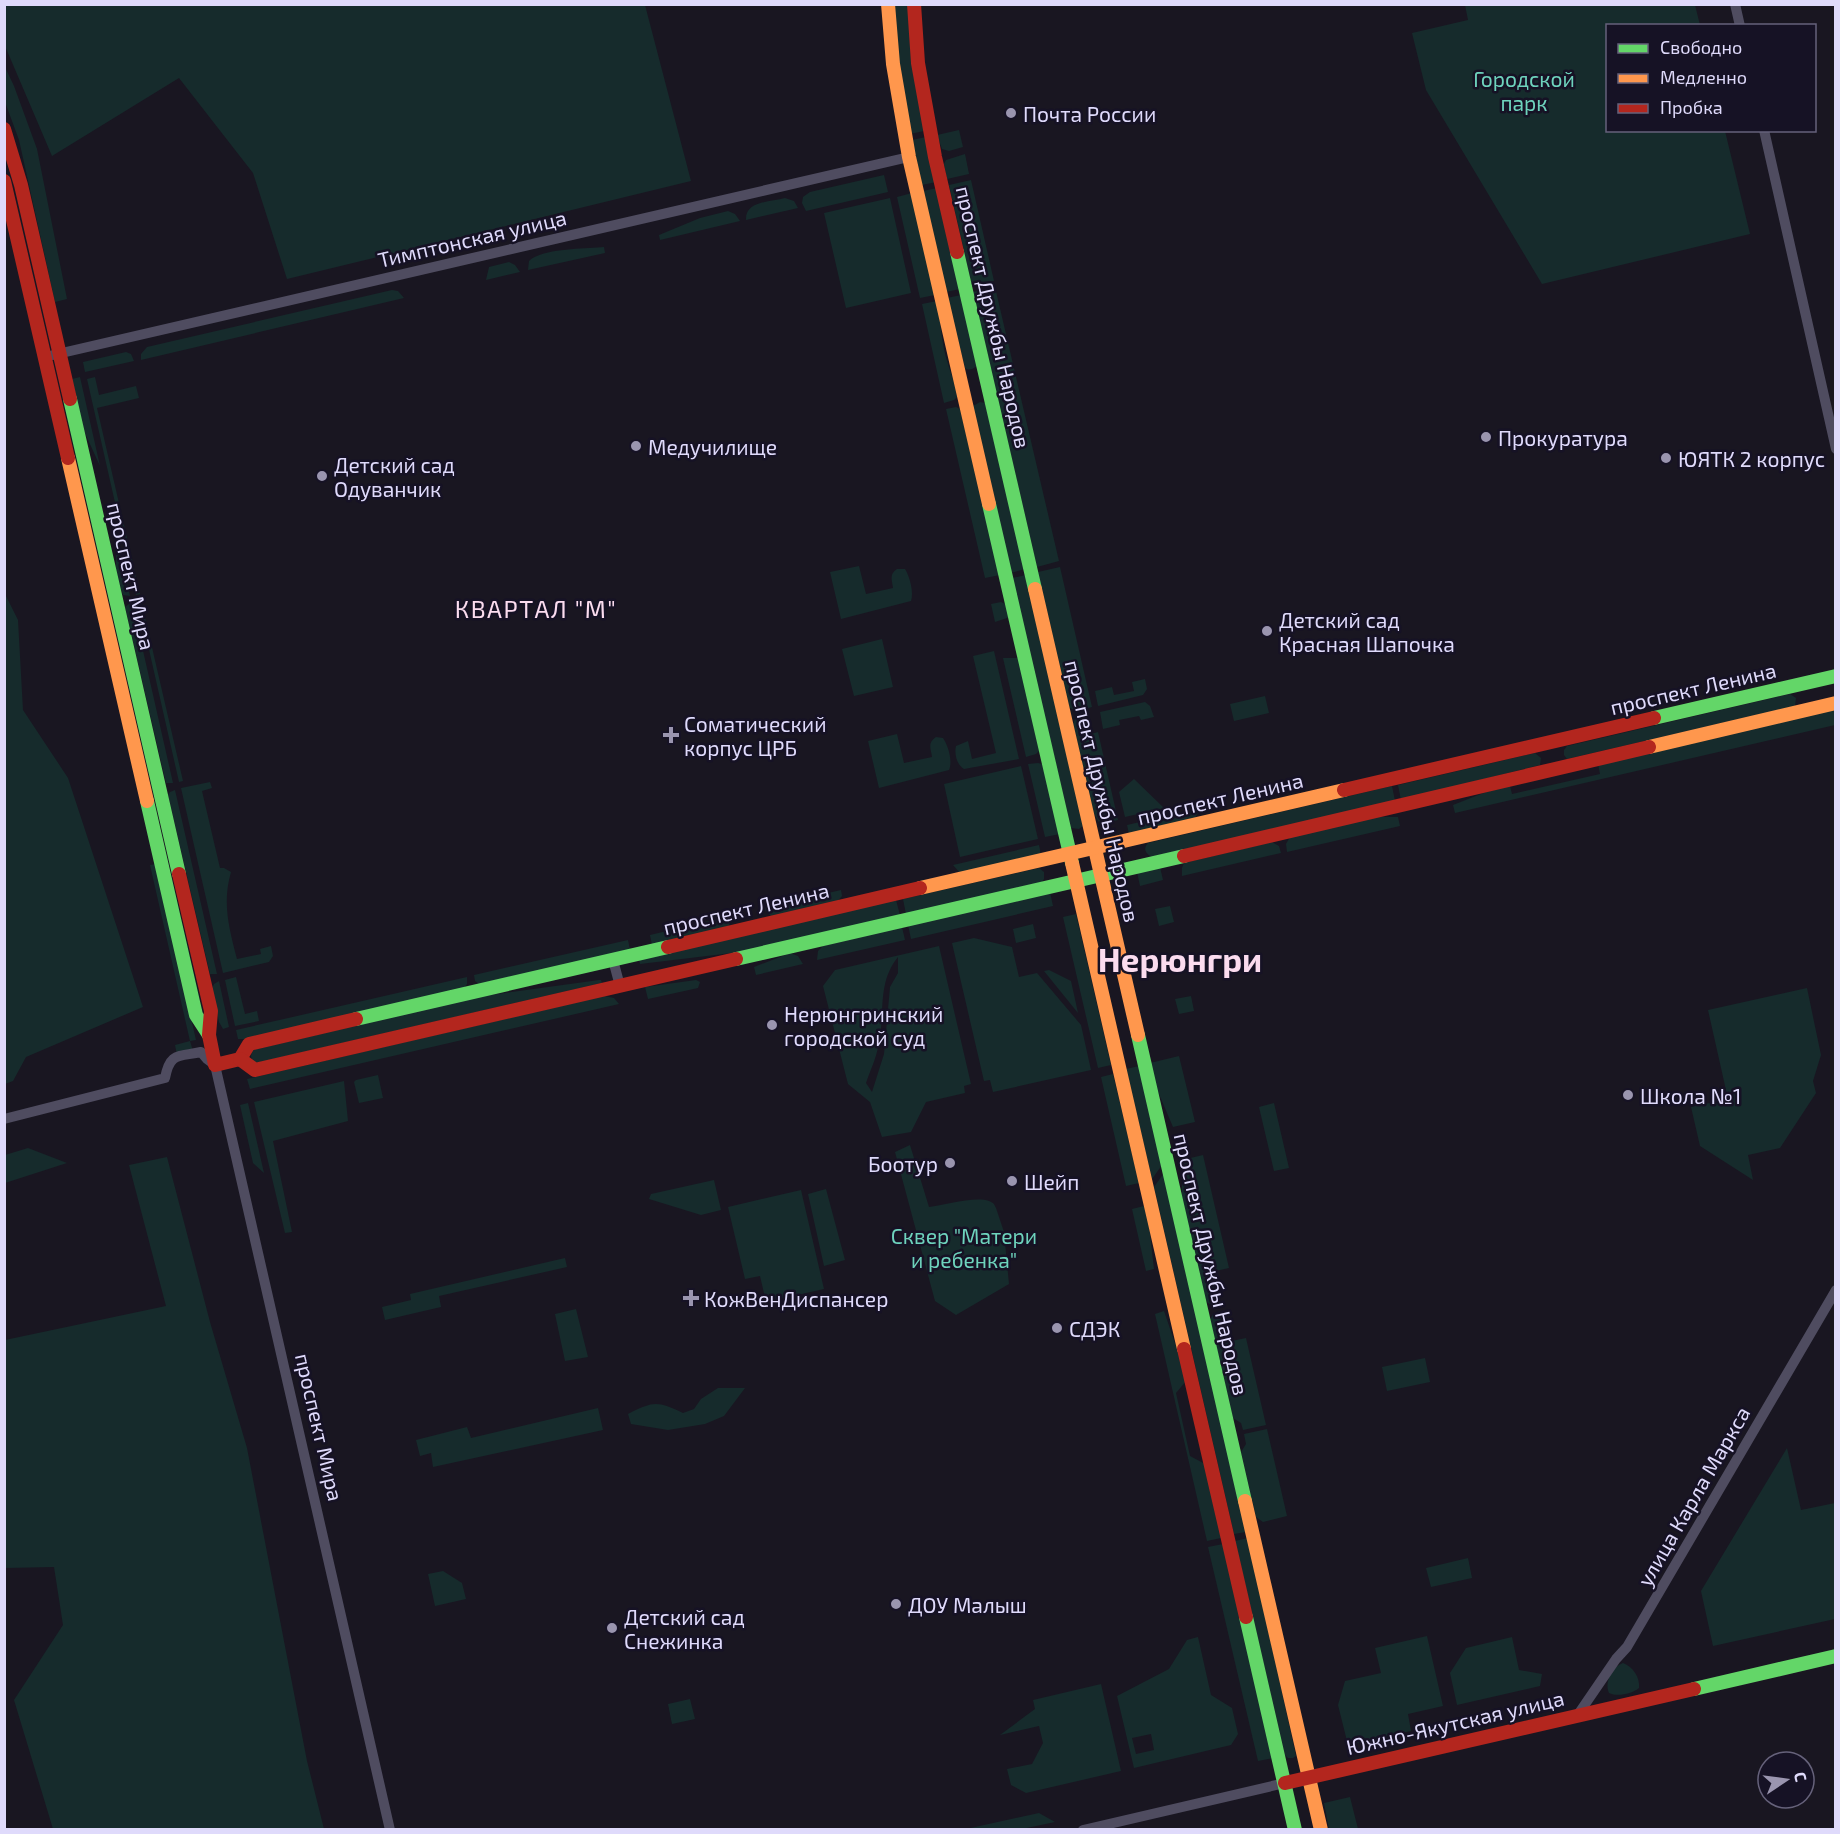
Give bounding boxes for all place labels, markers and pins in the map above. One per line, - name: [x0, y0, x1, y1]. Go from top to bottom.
- place label: Почта России: [1023, 101, 1156, 126]
- marker: Почта России: [1004, 106, 1018, 120]
- place label: Прокуратура: [1498, 425, 1628, 451]
- marker: Прокуратура: [1479, 430, 1493, 444]
- place label: Медучилище: [648, 434, 777, 460]
- marker: Медучилище: [629, 439, 643, 453]
- place label: ЮЯТК 2 корпус: [1678, 446, 1825, 472]
- marker: ЮЯТК 2 корпус: [1659, 451, 1673, 465]
- place label: Детский сад Одуванчик: [334, 452, 455, 502]
- marker: Детский сад Одуванчик: [315, 469, 329, 483]
- place label: Детский сад Красная Шапочка: [1279, 607, 1455, 656]
- marker: Детский сад Красная Шапочка: [1260, 624, 1274, 638]
- place label: Соматический корпус ЦРБ: [684, 711, 826, 761]
- marker: Соматический корпус ЦРБ: [662, 726, 680, 744]
- place label: Нерюнгринский городской суд: [784, 1001, 943, 1051]
- marker: Нерюнгринский городской суд: [765, 1018, 779, 1032]
- place label: Школа №1: [1640, 1083, 1741, 1108]
- marker: Школа №1: [1621, 1088, 1635, 1102]
- place label: Боотур: [868, 1151, 938, 1177]
- marker: Боотур: [943, 1156, 957, 1170]
- place label: Шейп: [1024, 1169, 1079, 1194]
- marker: Шейп: [1005, 1174, 1019, 1188]
- place label: КожВенДиспансер: [704, 1286, 888, 1311]
- marker: КожВенДиспансер: [682, 1289, 700, 1307]
- place label: СДЭК: [1069, 1316, 1120, 1341]
- marker: СДЭК: [1050, 1321, 1064, 1335]
- place label: ДОУ Малыш: [908, 1592, 1027, 1617]
- marker: ДОУ Малыш: [889, 1597, 903, 1611]
- place label: Детский сад Снежинка: [624, 1604, 745, 1653]
- marker: Детский сад Снежинка: [605, 1621, 619, 1635]

